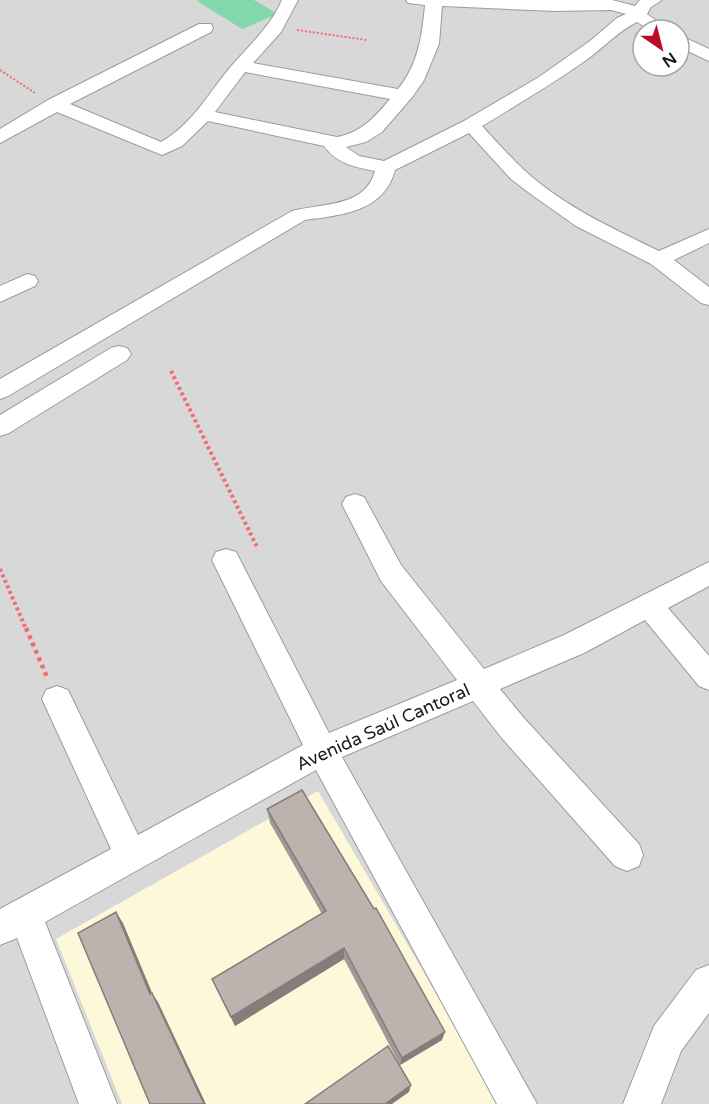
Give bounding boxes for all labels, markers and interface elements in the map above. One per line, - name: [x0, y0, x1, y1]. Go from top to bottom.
- north arrow: [631, 18, 691, 78]
- text: N: [658, 48, 680, 71]
- street label: Avenida Saúl Cantoral: [293, 679, 473, 775]

